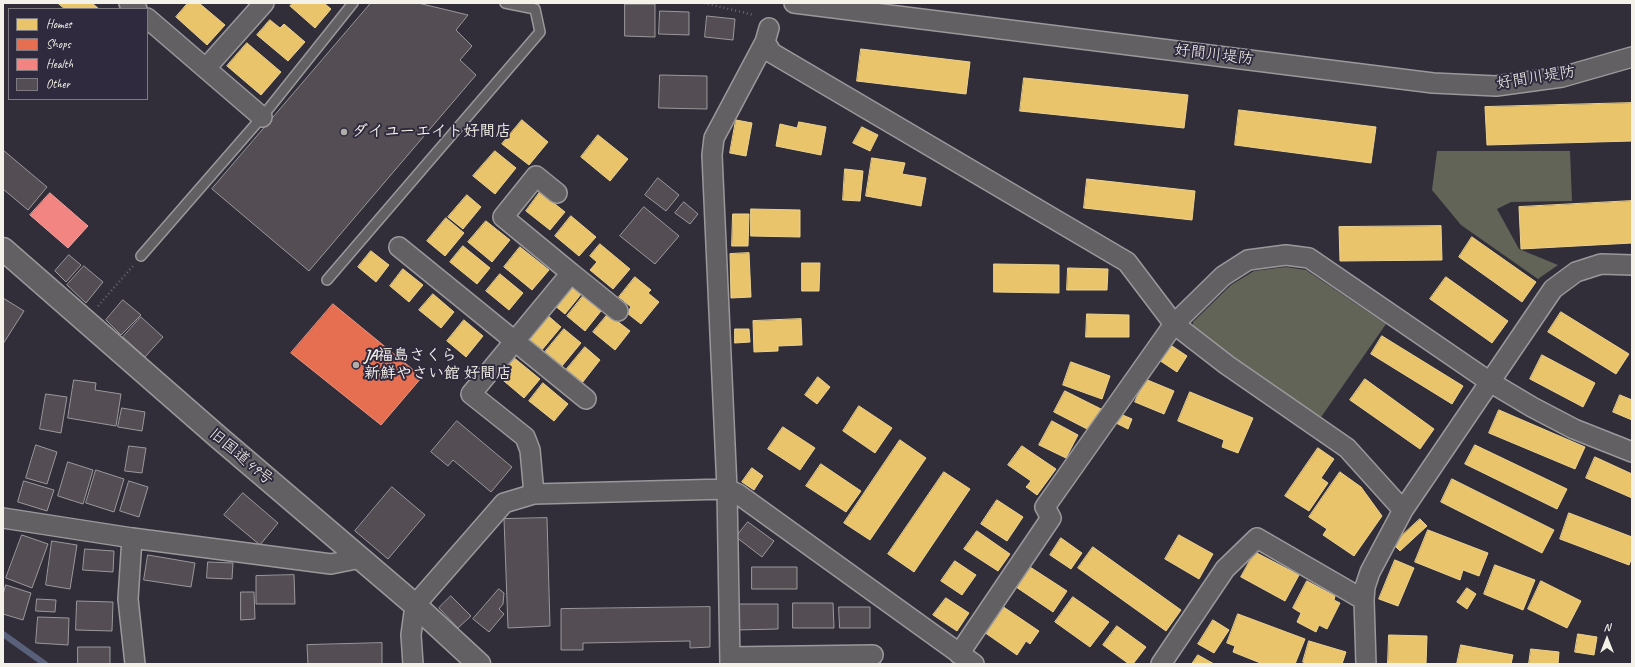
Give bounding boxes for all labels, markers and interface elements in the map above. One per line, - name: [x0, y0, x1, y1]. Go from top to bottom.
- legend: [8, 8, 148, 100]
- text: Homes: [46, 16, 72, 32]
- text: Shops: [46, 36, 71, 52]
- street label: 好間川堤防: [1173, 41, 1255, 69]
- text: Health: [46, 56, 73, 72]
- street label: 好間川堤防: [1495, 62, 1577, 94]
- text: Other: [46, 76, 70, 92]
- place label: ダイユーエイト好間店: [352, 122, 511, 142]
- marker: ダイユーエイト好間店: [339, 127, 349, 137]
- place label: JA福島さくら 新鮮やさい館 好間店: [364, 346, 512, 384]
- marker: JA福島さくら 新鮮やさい館 好間店: [351, 360, 361, 370]
- street label: 旧国道49号: [205, 424, 277, 490]
- north arrow: [1587, 619, 1627, 659]
- text: N: [1604, 620, 1610, 634]

